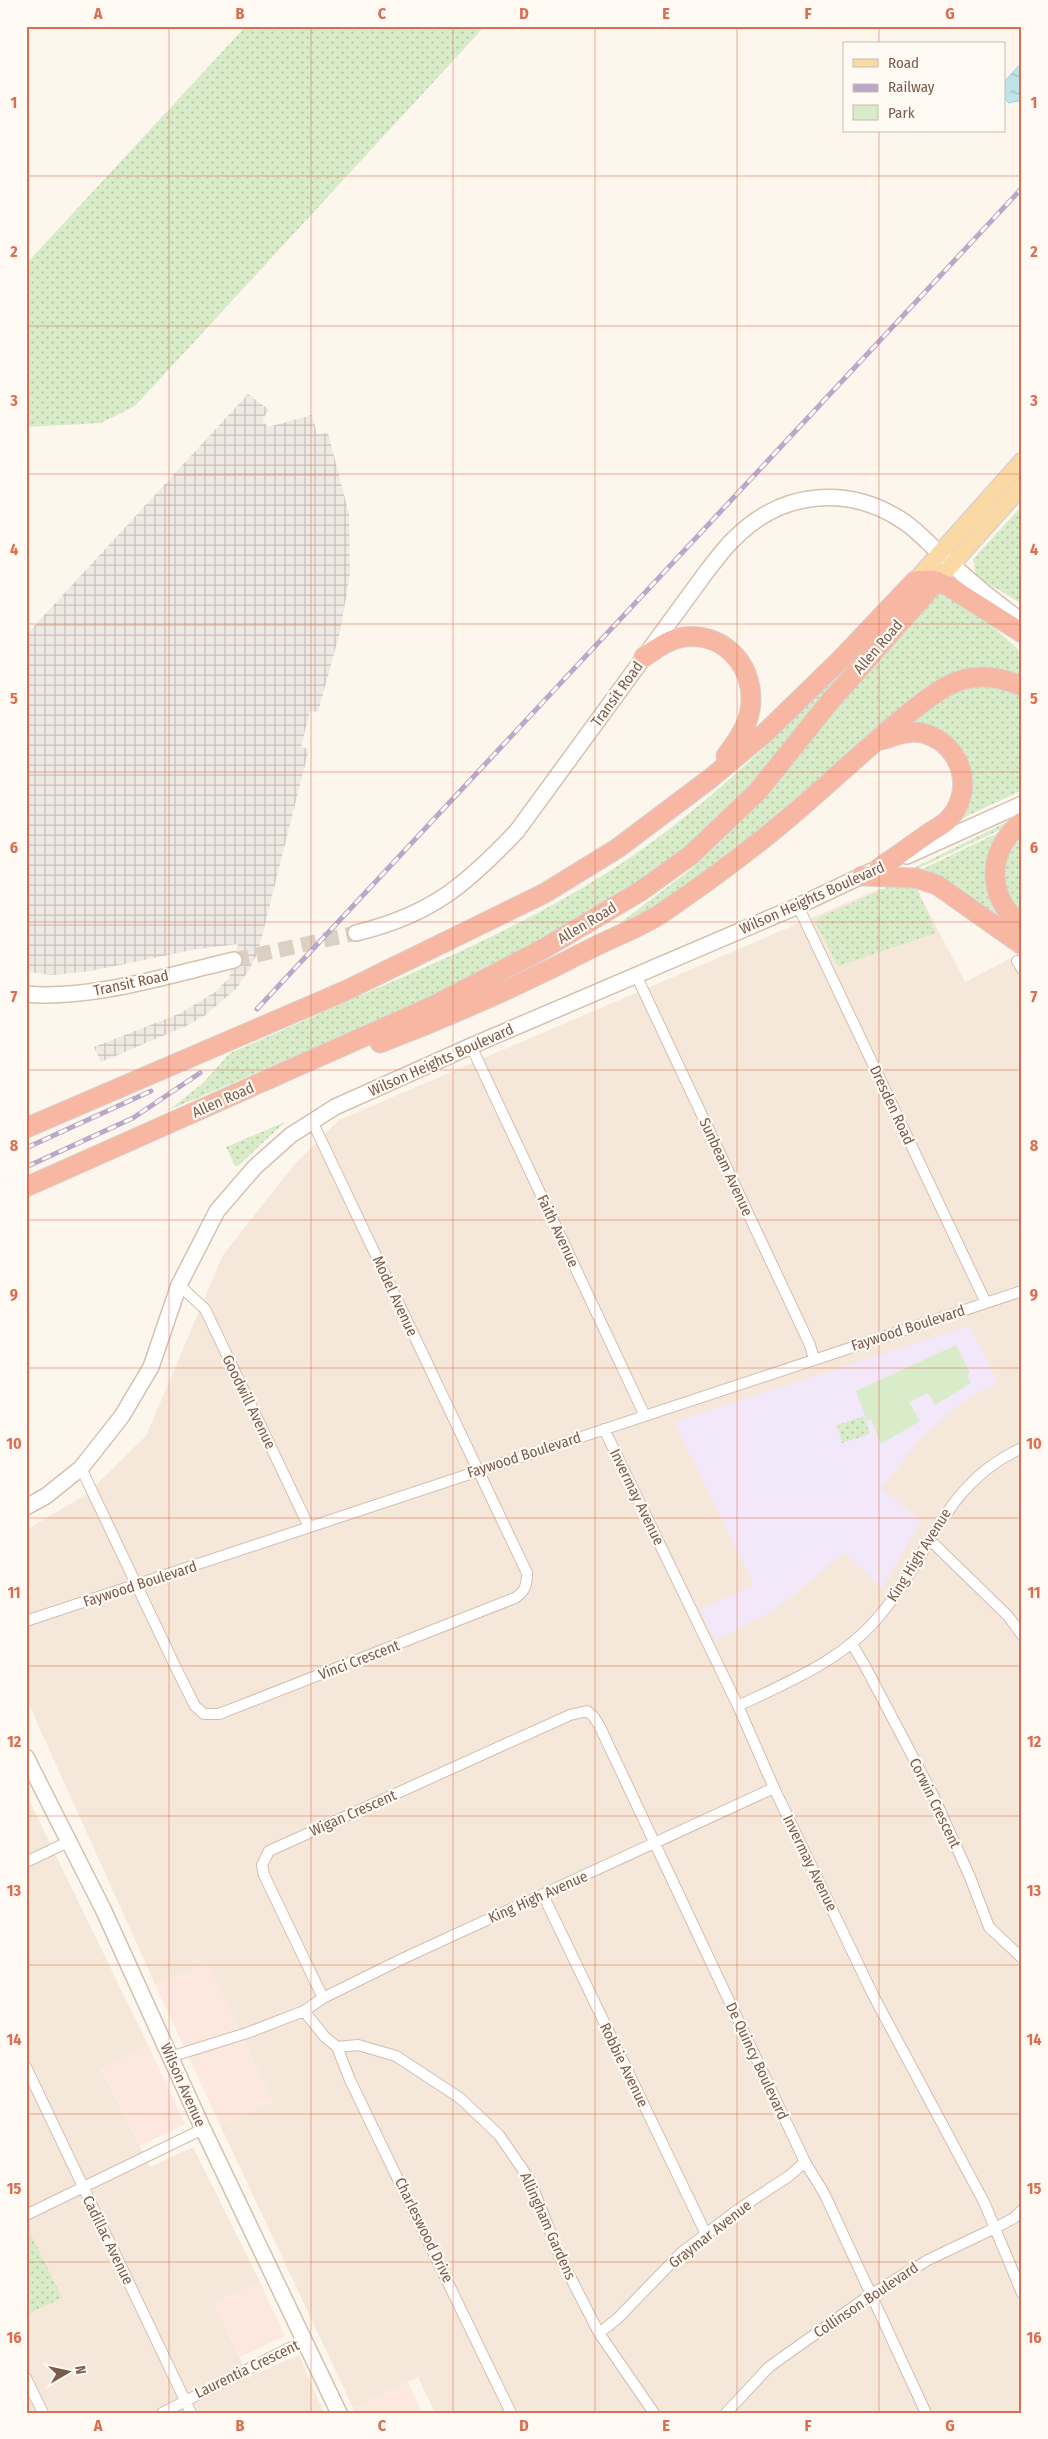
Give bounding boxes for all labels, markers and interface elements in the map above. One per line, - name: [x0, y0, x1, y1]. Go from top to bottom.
- text: A: [93, 4, 103, 23]
- text: B: [236, 4, 245, 23]
- text: C: [378, 4, 387, 23]
- text: D: [519, 4, 529, 23]
- text: E: [662, 4, 670, 23]
- text: F: [804, 4, 812, 23]
- text: G: [945, 4, 955, 23]
- legend: [843, 42, 1006, 132]
- text: Road: [888, 54, 919, 72]
- text: Railway: [888, 78, 935, 96]
- text: 1: [11, 93, 17, 112]
- text: 1: [1031, 93, 1037, 112]
- text: Park: [888, 104, 915, 122]
- text: 2: [9, 242, 18, 261]
- text: 2: [1029, 242, 1038, 261]
- text: 3: [9, 391, 18, 410]
- text: 3: [1029, 391, 1038, 410]
- text: 4: [10, 540, 18, 559]
- text: 4: [1030, 540, 1038, 559]
- street label: Allen Road: [850, 616, 906, 678]
- street label: Transit Road: [587, 658, 647, 730]
- text: 5: [10, 689, 18, 708]
- text: 5: [1030, 689, 1038, 708]
- text: 6: [10, 838, 18, 857]
- text: 6: [1030, 838, 1038, 857]
- street label: Wilson Heights Boulevard: [737, 858, 887, 938]
- street label: Allen Road: [554, 898, 620, 948]
- street label: Transit Road: [92, 966, 170, 1000]
- text: 7: [11, 987, 18, 1006]
- text: 7: [1031, 987, 1038, 1006]
- street label: Wilson Heights Boulevard: [366, 1020, 516, 1100]
- street label: Dresden Road: [866, 1063, 918, 1147]
- street label: Allen Road: [189, 1078, 257, 1122]
- street label: Sunbeam Avenue: [695, 1115, 757, 1219]
- text: 8: [10, 1136, 19, 1155]
- text: 8: [1030, 1136, 1039, 1155]
- street label: Faith Avenue: [533, 1192, 583, 1270]
- street label: Model Avenue: [369, 1253, 421, 1339]
- text: 9: [10, 1285, 18, 1304]
- text: 9: [1030, 1285, 1038, 1304]
- street label: Faywood Boulevard: [849, 1301, 967, 1355]
- street label: Goodwill Avenue: [218, 1352, 280, 1452]
- street label: Faywood Boulevard: [465, 1428, 583, 1482]
- text: 10: [6, 1434, 22, 1453]
- text: 10: [1026, 1434, 1042, 1453]
- street label: Invermay Avenue: [606, 1446, 668, 1548]
- street label: King High Avenue: [883, 1505, 955, 1605]
- street label: Faywood Boulevard: [81, 1557, 199, 1611]
- text: 11: [7, 1583, 21, 1602]
- text: 11: [1027, 1583, 1041, 1602]
- street label: Vinci Crescent: [316, 1636, 402, 1684]
- text: 12: [7, 1732, 22, 1751]
- text: 12: [1027, 1732, 1042, 1751]
- street label: Corwin Crescent: [905, 1755, 965, 1851]
- street label: Wigan Crescent: [307, 1786, 399, 1840]
- street label: Invermay Avenue: [779, 1812, 841, 1914]
- street label: King High Avenue: [486, 1867, 590, 1927]
- text: 13: [7, 1881, 22, 1900]
- text: 13: [1027, 1881, 1042, 1900]
- street label: De Quincy Boulevard: [722, 2000, 792, 2122]
- street label: Robbie Avenue: [596, 2020, 652, 2110]
- text: 14: [7, 2030, 22, 2049]
- text: 14: [1027, 2030, 1042, 2049]
- street label: Wilson Avenue: [157, 2040, 209, 2130]
- street label: Allingham Gardens: [516, 2170, 580, 2282]
- street label: Charleswood Drive: [391, 2175, 457, 2285]
- text: 15: [7, 2179, 21, 2198]
- text: 15: [1027, 2179, 1041, 2198]
- street label: Cadillac Avenue: [79, 2193, 137, 2287]
- street label: Graymar Avenue: [665, 2196, 755, 2272]
- street label: Collinson Boulevard: [810, 2258, 922, 2342]
- text: 16: [6, 2328, 22, 2347]
- text: 16: [1026, 2328, 1042, 2347]
- street label: Laurentia Crescent: [192, 2336, 302, 2402]
- north arrow: [42, 2346, 92, 2396]
- text: N: [71, 2365, 89, 2376]
- text: A: [93, 2416, 103, 2435]
- text: B: [236, 2416, 245, 2435]
- text: C: [378, 2416, 387, 2435]
- text: D: [519, 2416, 529, 2435]
- text: E: [662, 2416, 670, 2435]
- text: F: [804, 2416, 812, 2435]
- text: G: [945, 2416, 955, 2435]

